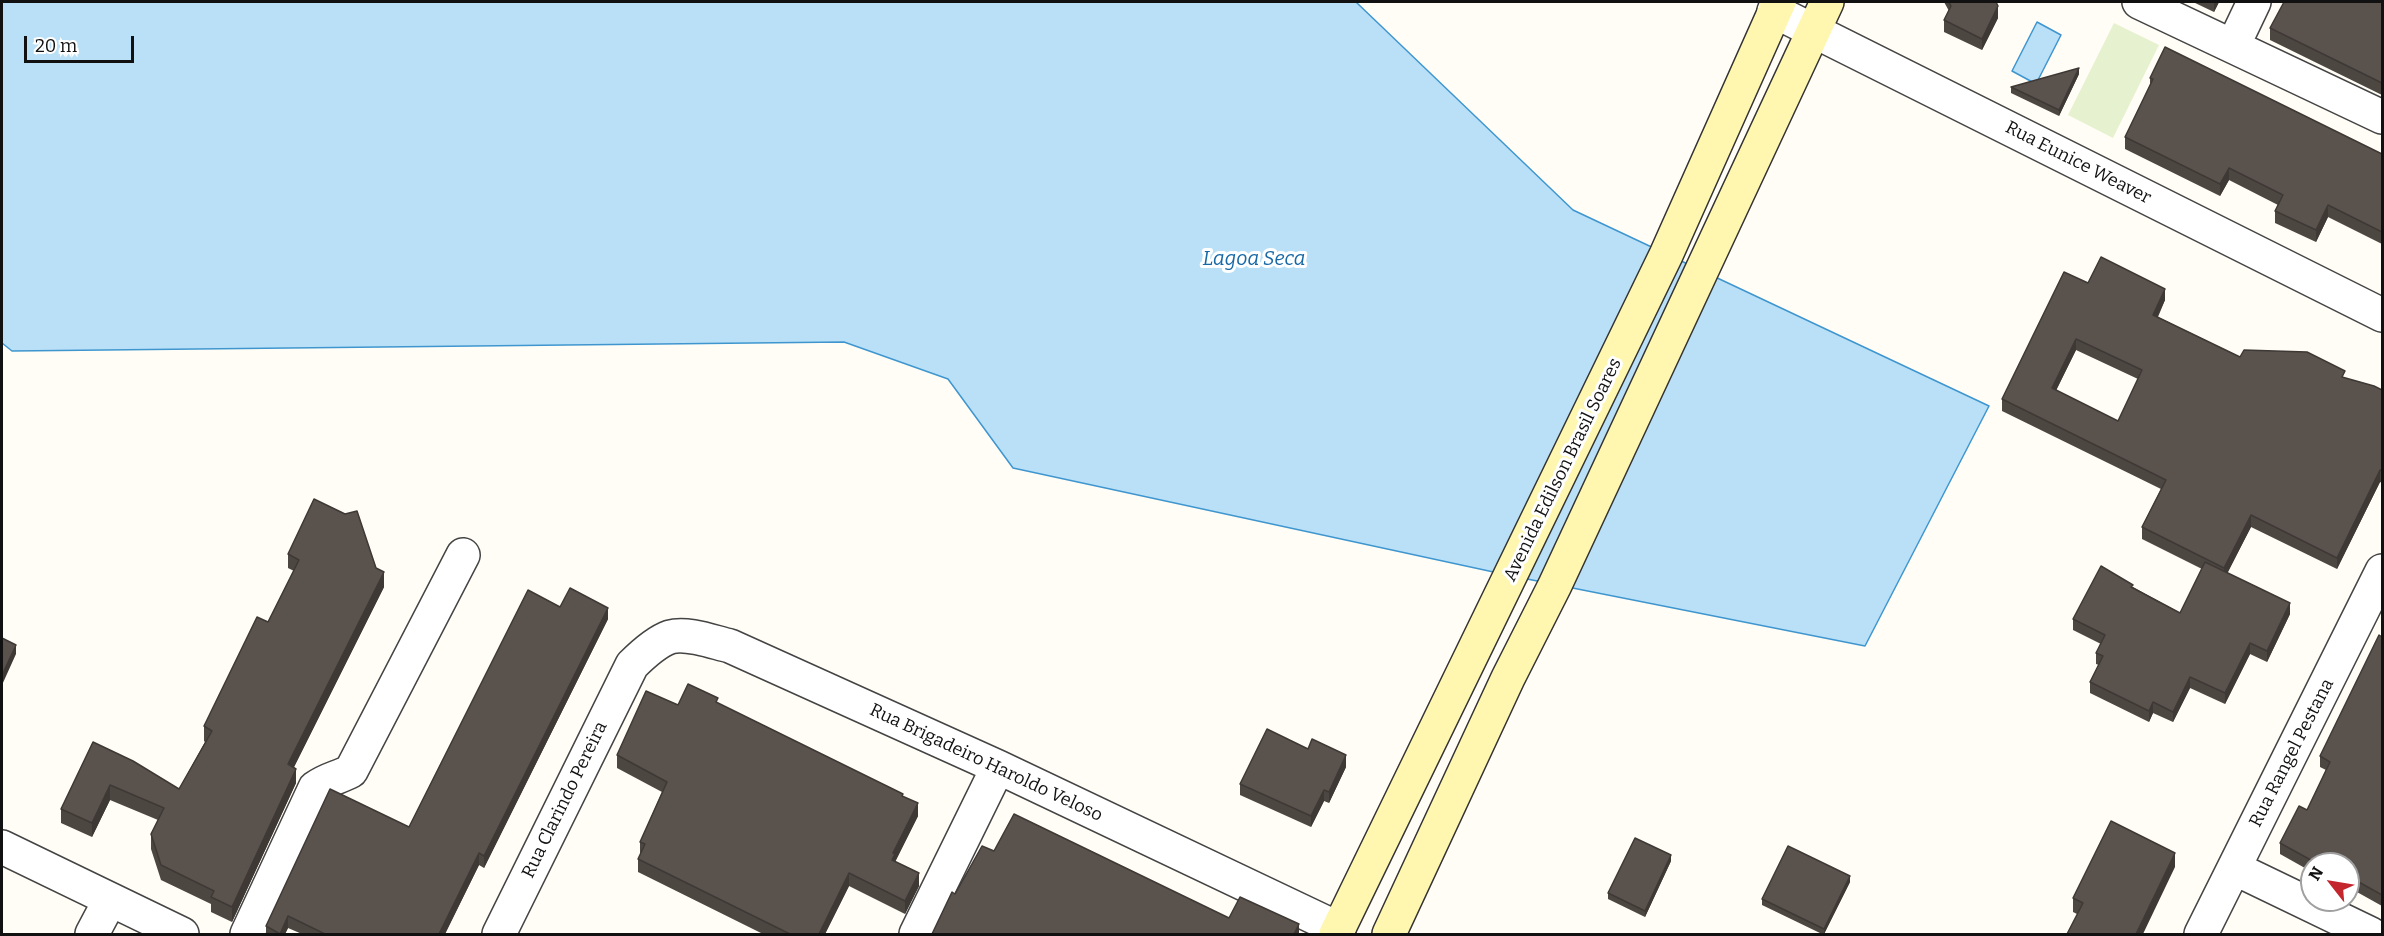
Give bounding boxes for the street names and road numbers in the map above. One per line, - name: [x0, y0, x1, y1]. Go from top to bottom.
- street label: Rua Eunice Weaver: [2002, 117, 2154, 209]
- street label: Avenida Edilson Brasil Soares: [1499, 355, 1627, 585]
- street label: Rua Rangel Pestana: [2245, 675, 2339, 831]
- street label: Rua Brigadeiro Haroldo Veloso: [866, 699, 1106, 827]
- street label: Rua Clarindo Pereira: [518, 718, 612, 882]

